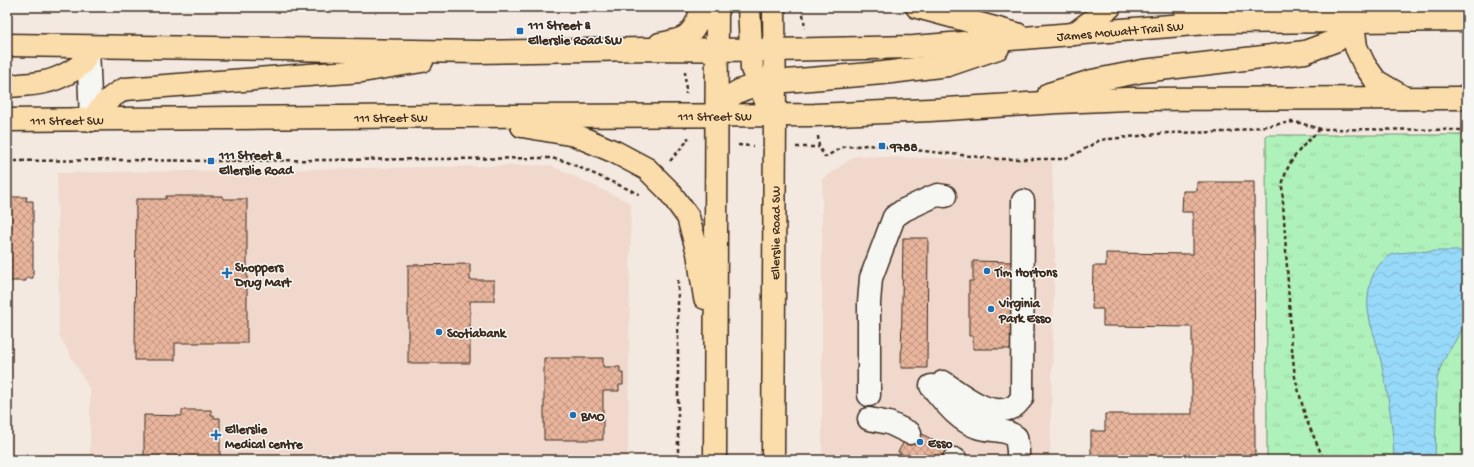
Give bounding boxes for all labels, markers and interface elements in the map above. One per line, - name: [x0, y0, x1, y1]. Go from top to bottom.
- place label: 111 Street & Ellerslie Road SW: [527, 19, 622, 49]
- street label: James Mowatt Trail SW: [1056, 20, 1185, 45]
- marker: 111 Street & Ellerslie Road SW: [515, 26, 525, 36]
- street label: 111 Street SW: [677, 110, 752, 125]
- street label: 111 Street SW: [353, 111, 428, 127]
- street label: 111 Street SW: [29, 114, 104, 130]
- marker: 9788: [877, 141, 887, 151]
- place label: 9788: [889, 141, 918, 156]
- place label: 111 Street & Ellerslie Road: [218, 149, 294, 179]
- marker: 111 Street & Ellerslie Road: [206, 156, 216, 166]
- street label: Ellerslie Road SW: [769, 186, 785, 280]
- place label: Shoppers Drug Mart: [234, 261, 292, 291]
- marker: Tim Hortons: [982, 266, 992, 276]
- place label: Tim Hortons: [994, 266, 1058, 281]
- marker: Shoppers Drug Mart: [222, 268, 232, 278]
- place label: Virginia Park Esso: [998, 297, 1052, 327]
- marker: Virginia Park Esso: [986, 304, 996, 314]
- marker: Scotiabank: [434, 327, 444, 337]
- place label: Scotiabank: [447, 327, 508, 342]
- marker: BMO: [568, 410, 578, 420]
- place label: BMO: [580, 410, 605, 425]
- place label: Ellerslie Medical centre: [225, 423, 304, 453]
- marker: Ellerslie Medical centre: [210, 429, 222, 441]
- marker: Esso: [915, 437, 925, 447]
- place label: Esso: [928, 437, 953, 452]

